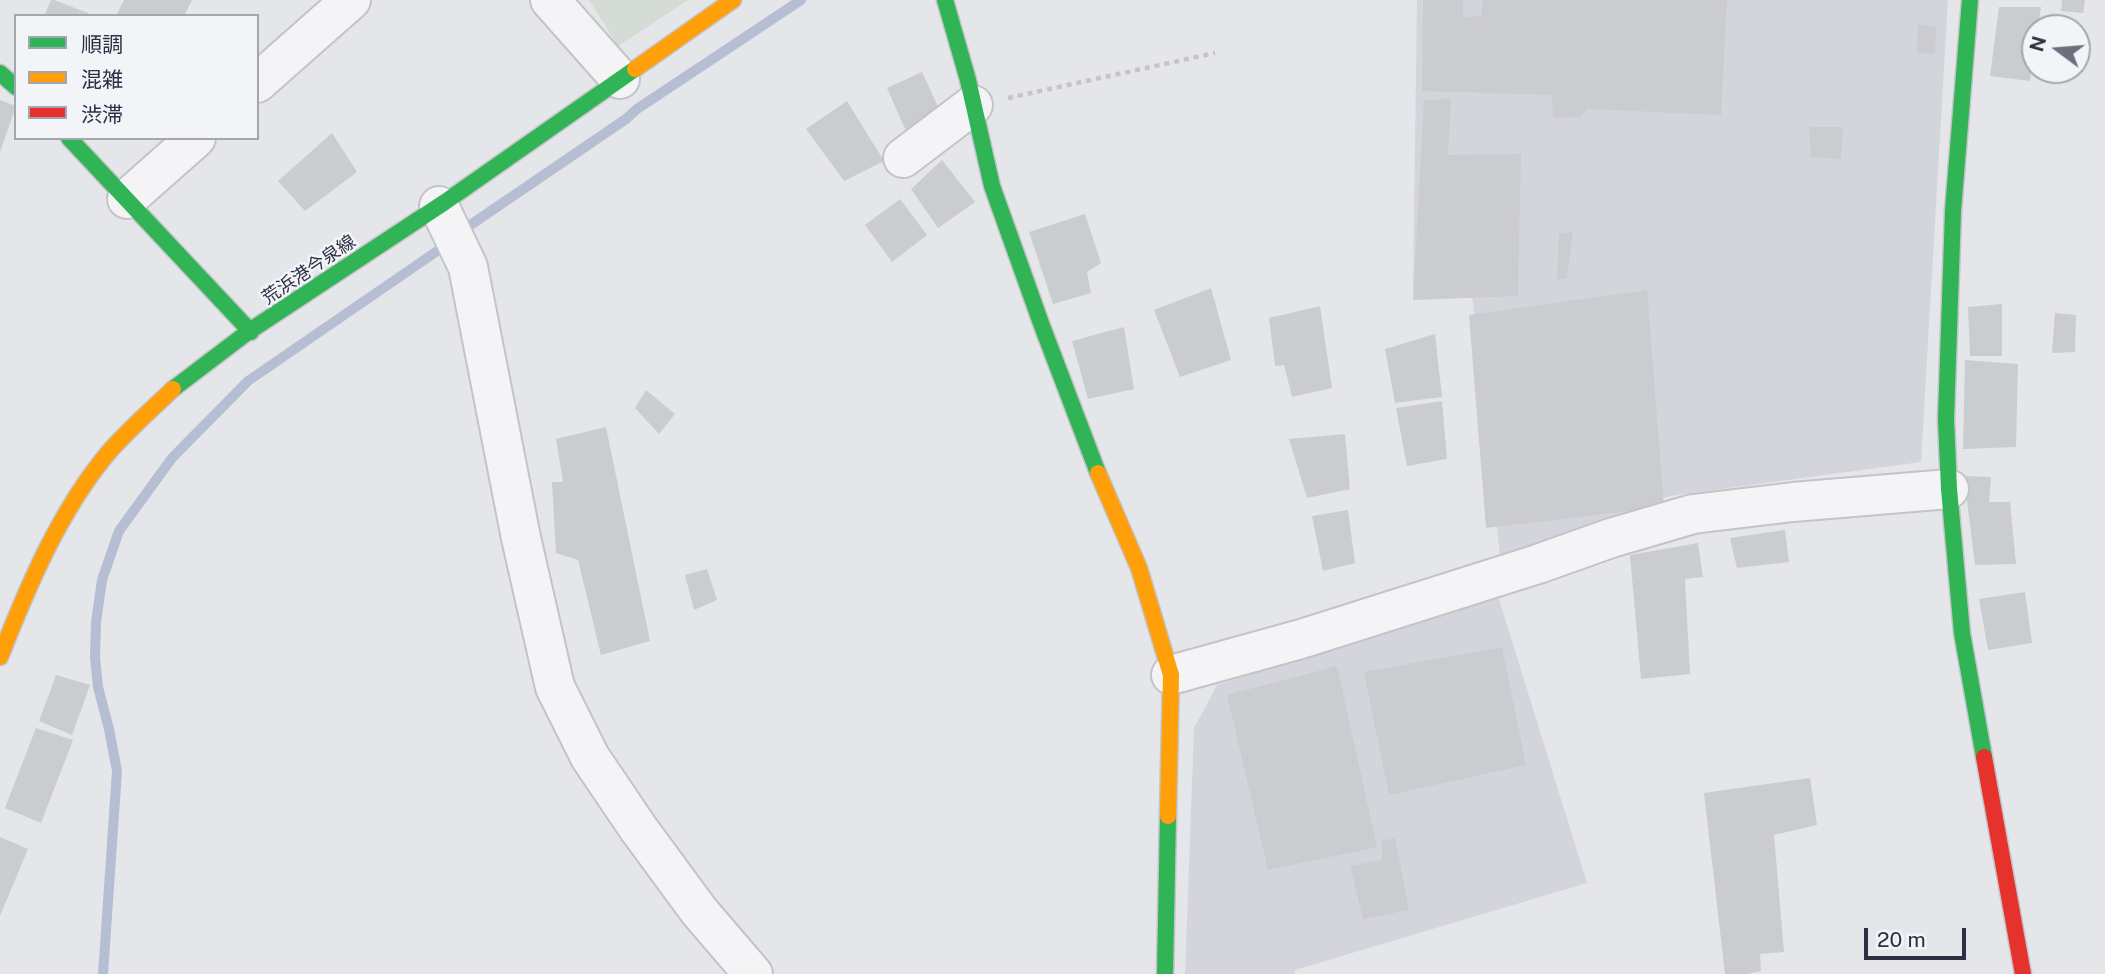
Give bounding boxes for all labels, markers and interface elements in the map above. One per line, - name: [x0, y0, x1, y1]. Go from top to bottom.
- legend: [14, 14, 259, 140]
- north arrow: [2021, 14, 2091, 84]
- text: 順調: [81, 32, 123, 57]
- text: N: [2025, 34, 2050, 54]
- text: 混雑: [81, 67, 123, 92]
- text: 渋滞: [81, 102, 123, 127]
- street label: 荒浜港今泉線: [258, 231, 360, 309]
- scale bar: [1867, 914, 1968, 958]
- text: 20 m: [1877, 927, 1926, 952]

